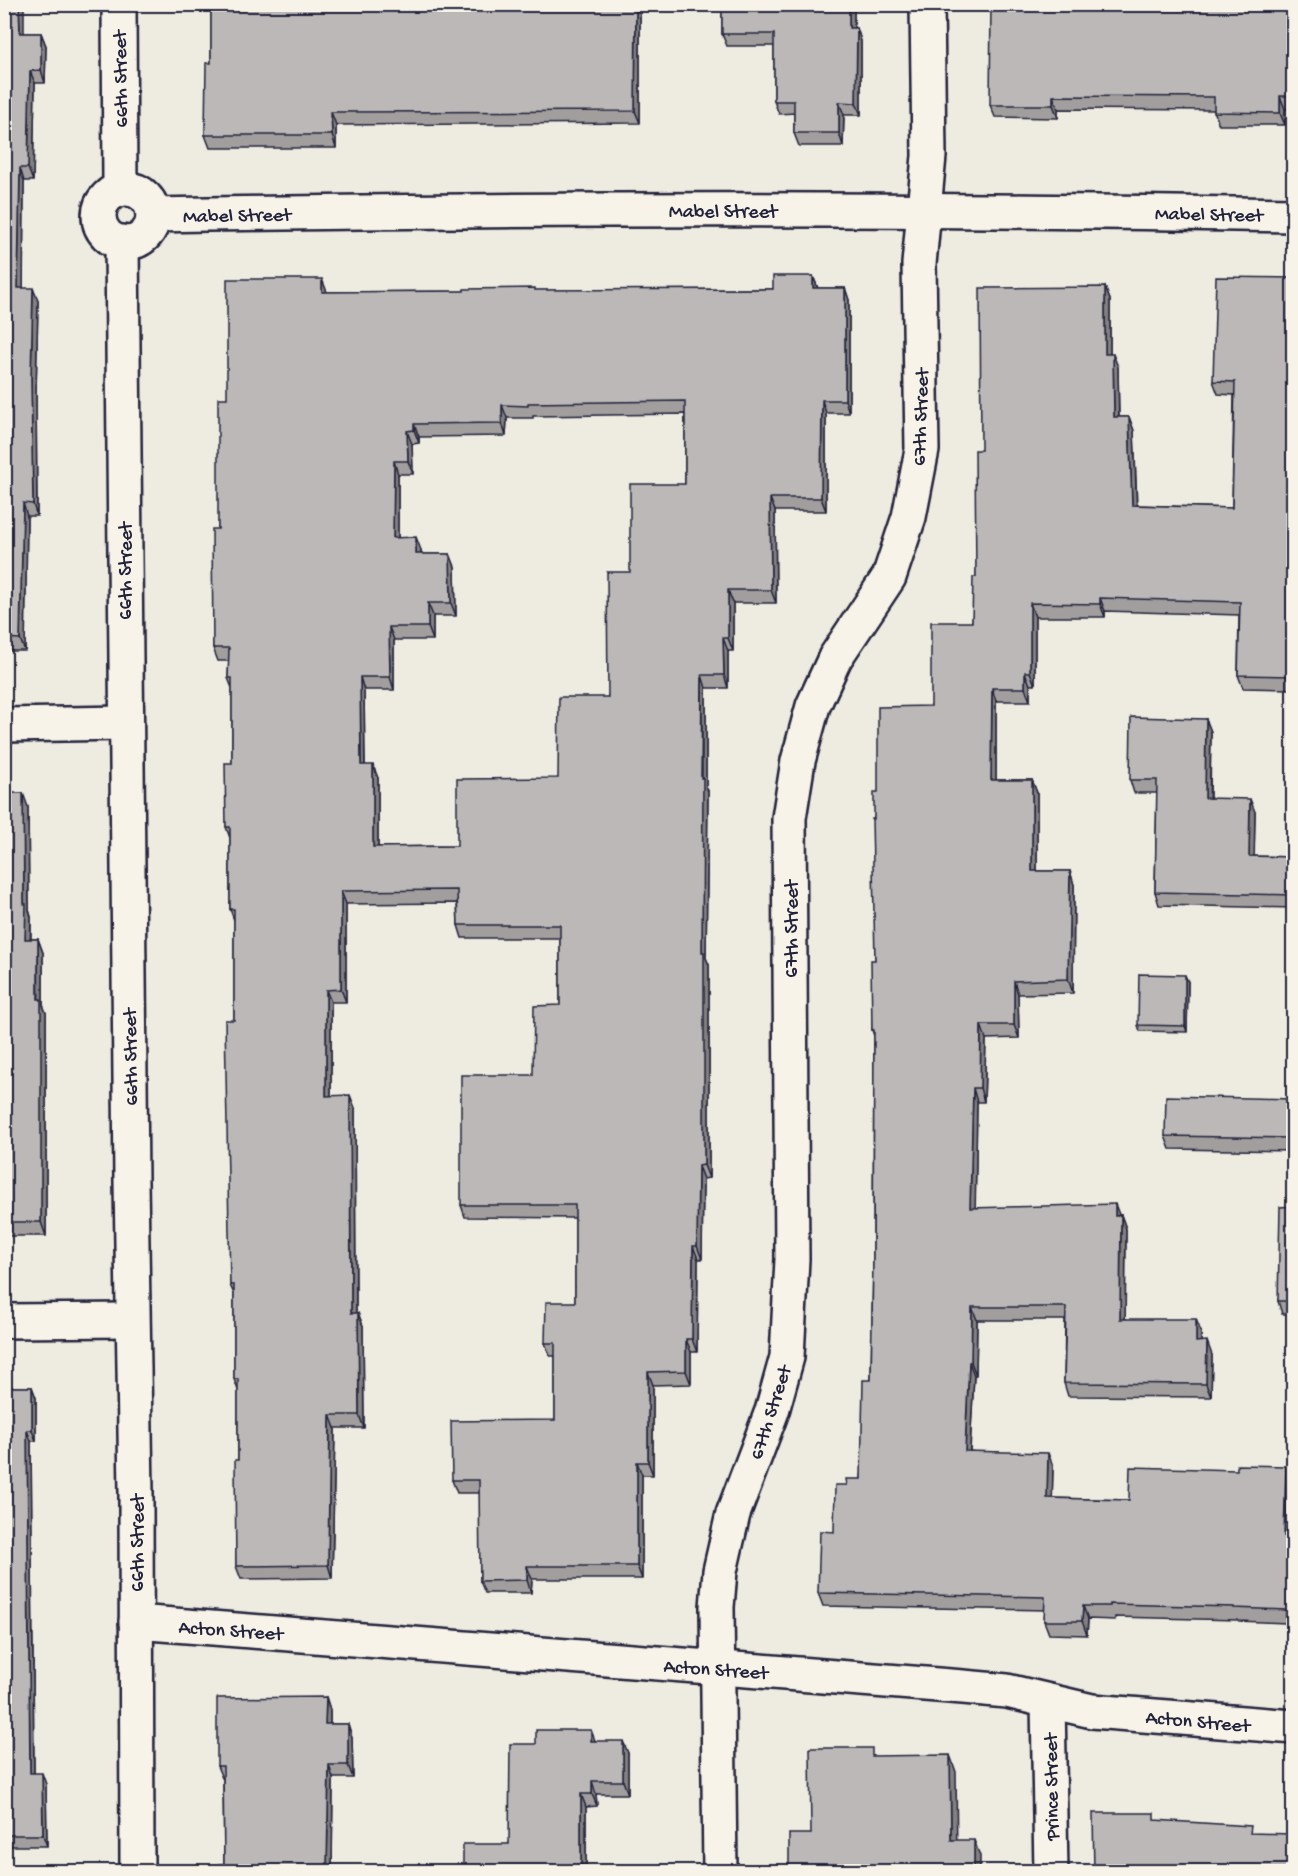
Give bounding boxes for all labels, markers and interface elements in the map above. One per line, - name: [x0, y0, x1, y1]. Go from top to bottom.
- street label: 66th Street: [110, 28, 135, 128]
- street label: Mabel Street: [669, 202, 779, 225]
- street label: Mabel Street: [1155, 204, 1265, 229]
- street label: Mabel Street: [183, 205, 293, 230]
- street label: 67th Street: [909, 366, 936, 466]
- street label: 66th Street: [116, 521, 139, 620]
- street label: 67th Street: [782, 878, 805, 978]
- street label: 66th Street: [120, 1006, 145, 1106]
- street label: 67th Street: [746, 1361, 799, 1463]
- street label: 66th Street: [128, 1493, 151, 1592]
- street label: Acton Street: [178, 1617, 286, 1648]
- street label: Acton Street: [663, 1656, 771, 1687]
- street label: Acton Street: [1145, 1707, 1253, 1740]
- street label: Prince Street: [1041, 1731, 1066, 1842]

